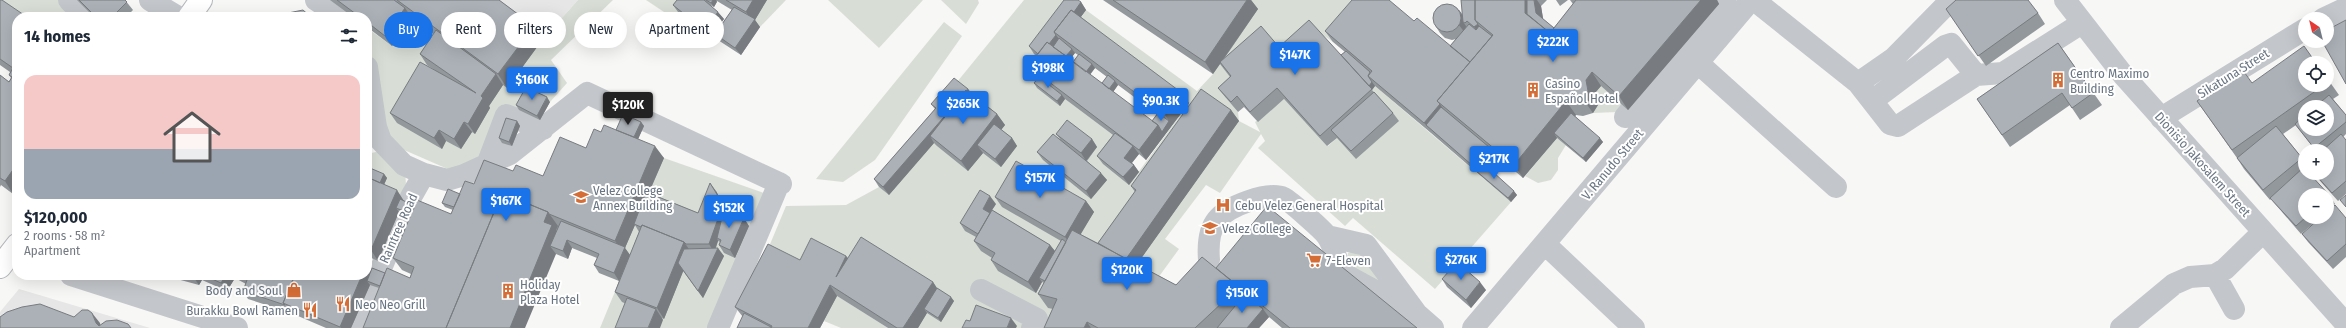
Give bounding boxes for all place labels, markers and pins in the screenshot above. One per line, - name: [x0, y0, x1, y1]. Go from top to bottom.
- pin: $222K: [1525, 29, 1581, 63]
- pin: $147K: [1267, 42, 1323, 76]
- pin: $198K: [1020, 55, 1076, 89]
- place label: Centro Maximo Building: [2070, 66, 2150, 96]
- pin: $160K: [504, 67, 560, 101]
- building icon: Centro Maximo Building: [2049, 71, 2067, 89]
- place label: Casino Español Hotel: [1545, 76, 1619, 106]
- building icon: Casino Español Hotel: [1524, 81, 1542, 99]
- pin: $90.3K: [1128, 88, 1194, 122]
- pin: $265K: [935, 91, 991, 125]
- pin: $120K: [600, 92, 656, 126]
- pin: $217K: [1466, 146, 1522, 180]
- pin: $157K: [1012, 165, 1068, 199]
- place label: Velez College Annex Building: [593, 183, 673, 213]
- pin: $167K: [478, 188, 534, 222]
- school or university icon: Velez College Annex Building: [572, 188, 590, 206]
- pin: $152K: [701, 195, 757, 229]
- hospital icon: Cebu Velez General Hospital: [1214, 196, 1232, 214]
- place label: Cebu Velez General Hospital: [1235, 198, 1384, 213]
- school or university icon: Velez College: [1201, 219, 1219, 237]
- place label: Velez College: [1222, 221, 1291, 236]
- pin: $276K: [1433, 247, 1489, 281]
- supermarket icon: 7-Eleven: [1305, 251, 1323, 269]
- place label: 7-Eleven: [1326, 253, 1371, 268]
- pin: $120K: [1099, 257, 1155, 291]
- place label: Holiday Plaza Hotel: [520, 277, 580, 307]
- pin: $150K: [1214, 280, 1270, 314]
- shop icon: Body and Soul: [285, 281, 303, 299]
- building icon: Holiday Plaza Hotel: [499, 282, 517, 300]
- place label: Body and Soul: [205, 283, 283, 298]
- restaurant icon: Neo Neo Grill: [334, 295, 352, 313]
- place label: Neo Neo Grill: [355, 297, 426, 312]
- restaurant icon: Burakku Bowl Ramen: [301, 301, 319, 319]
- place label: Burakku Bowl Ramen: [186, 303, 298, 318]

